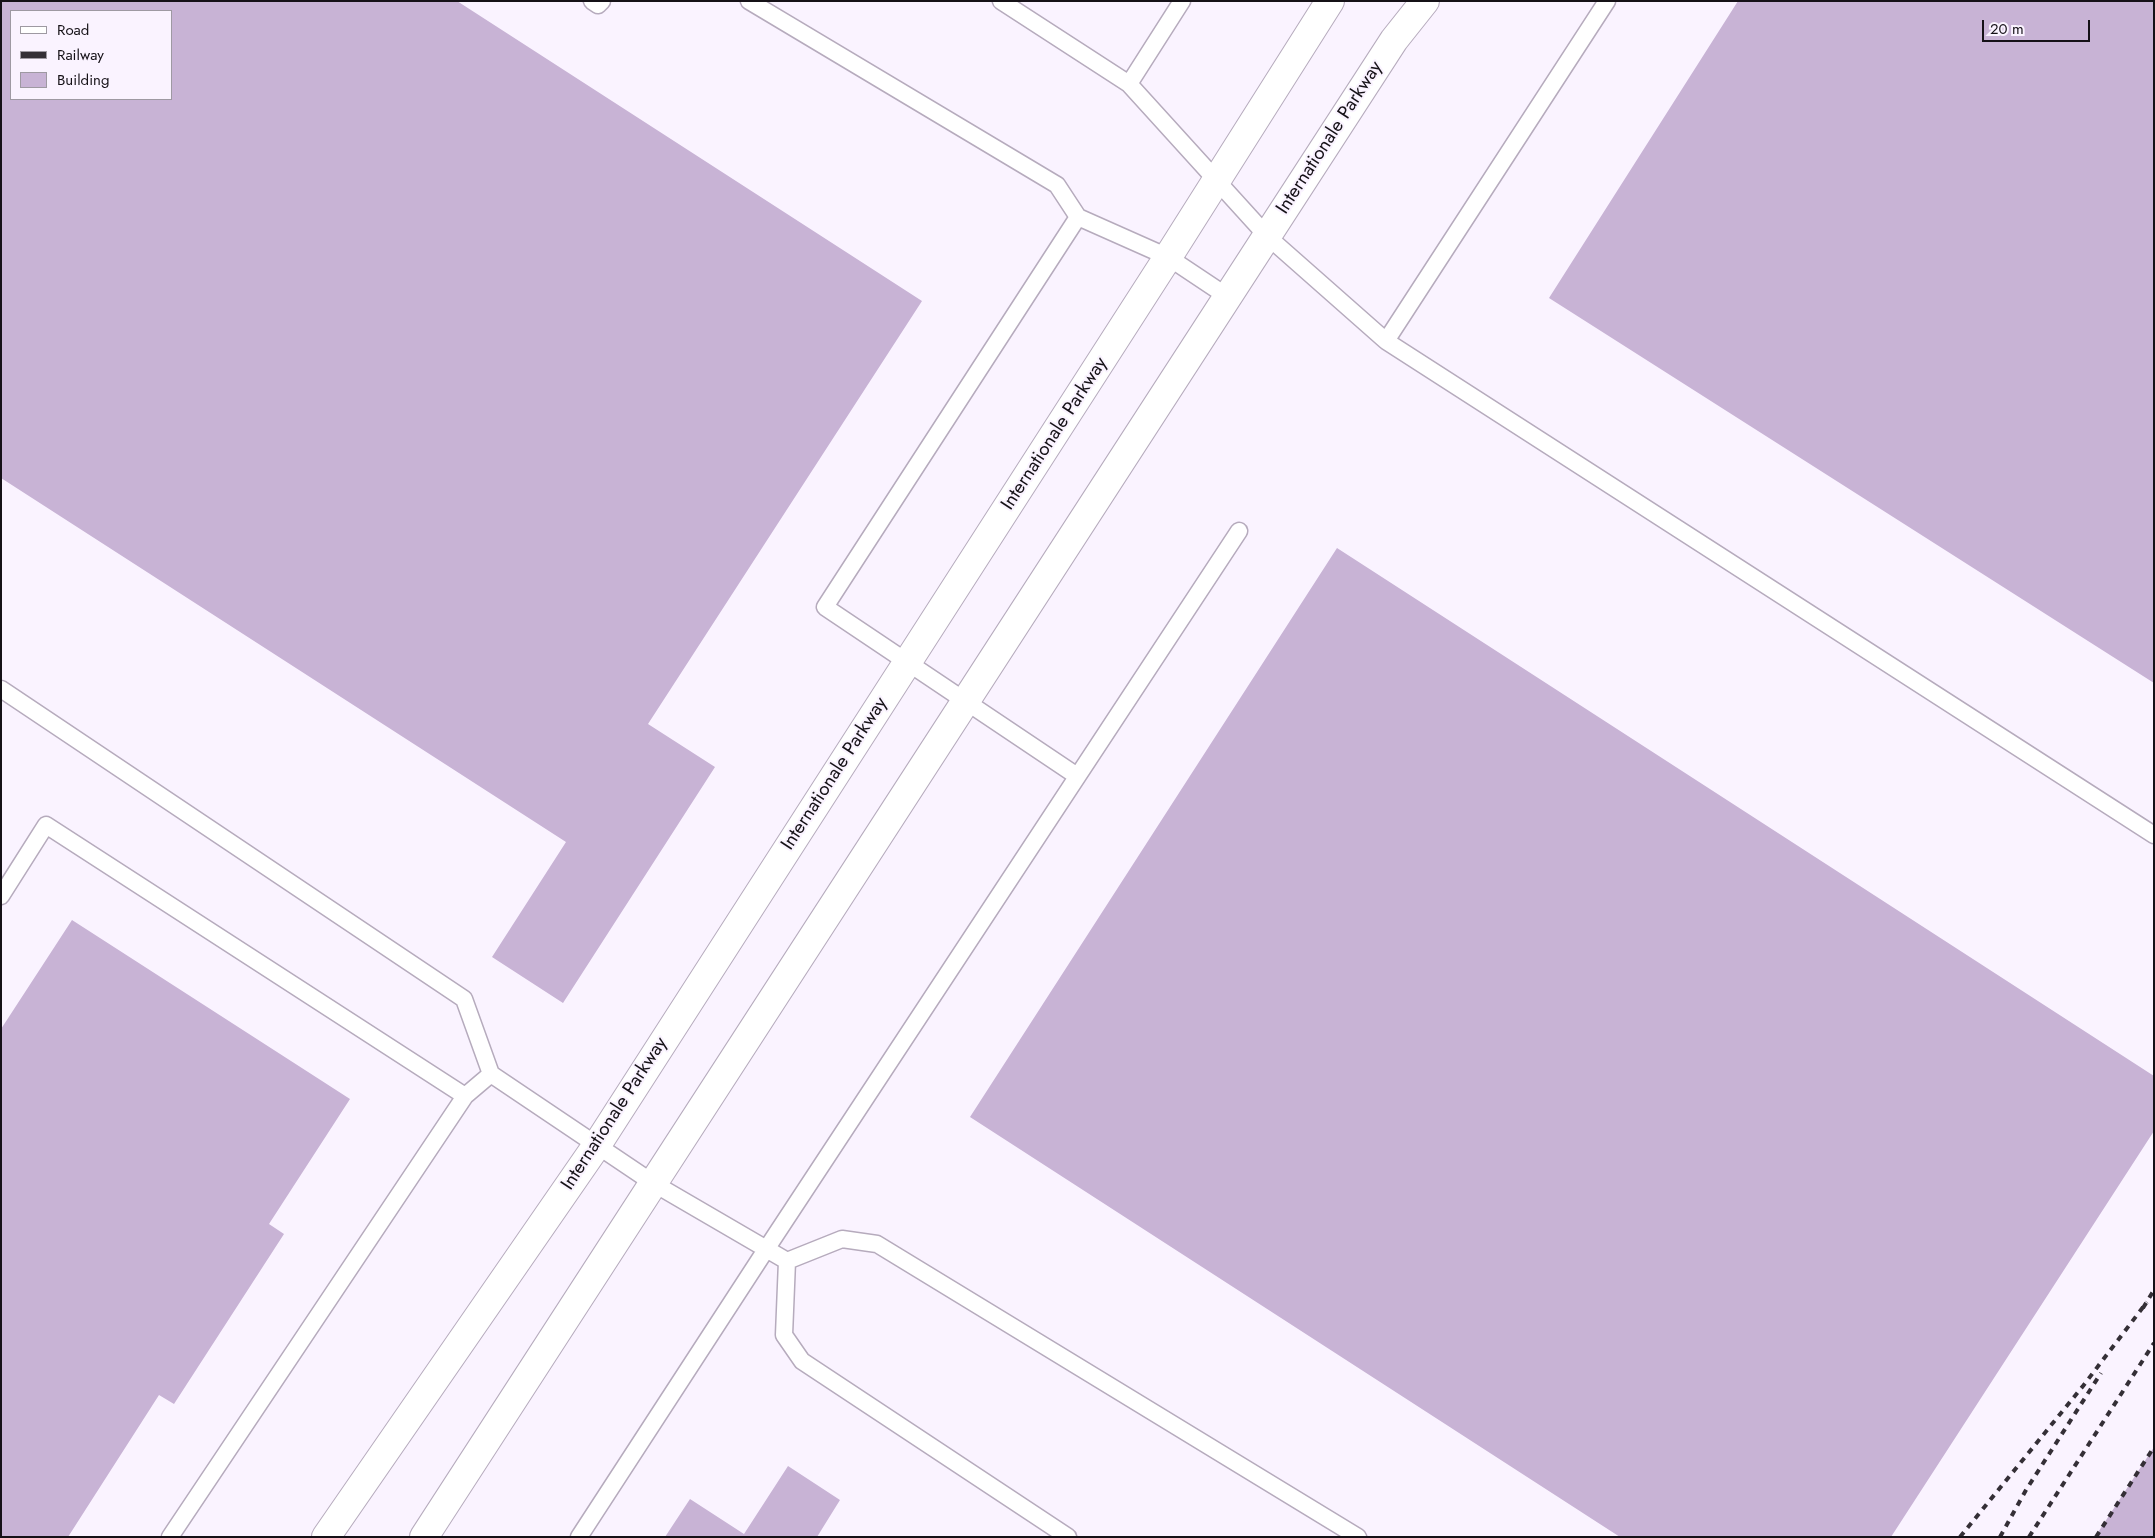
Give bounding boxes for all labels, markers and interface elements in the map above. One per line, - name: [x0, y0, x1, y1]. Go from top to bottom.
- legend: [10, 10, 172, 100]
- scale bar: [1985, 10, 2092, 42]
- text: 20 m: [1990, 18, 2024, 40]
- text: Road: [57, 19, 89, 41]
- text: Railway: [57, 44, 104, 66]
- street label: Internationale Parkway: [1272, 57, 1388, 219]
- text: Building: [57, 69, 109, 91]
- street label: Internationale Parkway: [997, 353, 1113, 515]
- street label: Internationale Parkway: [777, 693, 893, 855]
- street label: Internationale Parkway: [557, 1033, 673, 1195]

